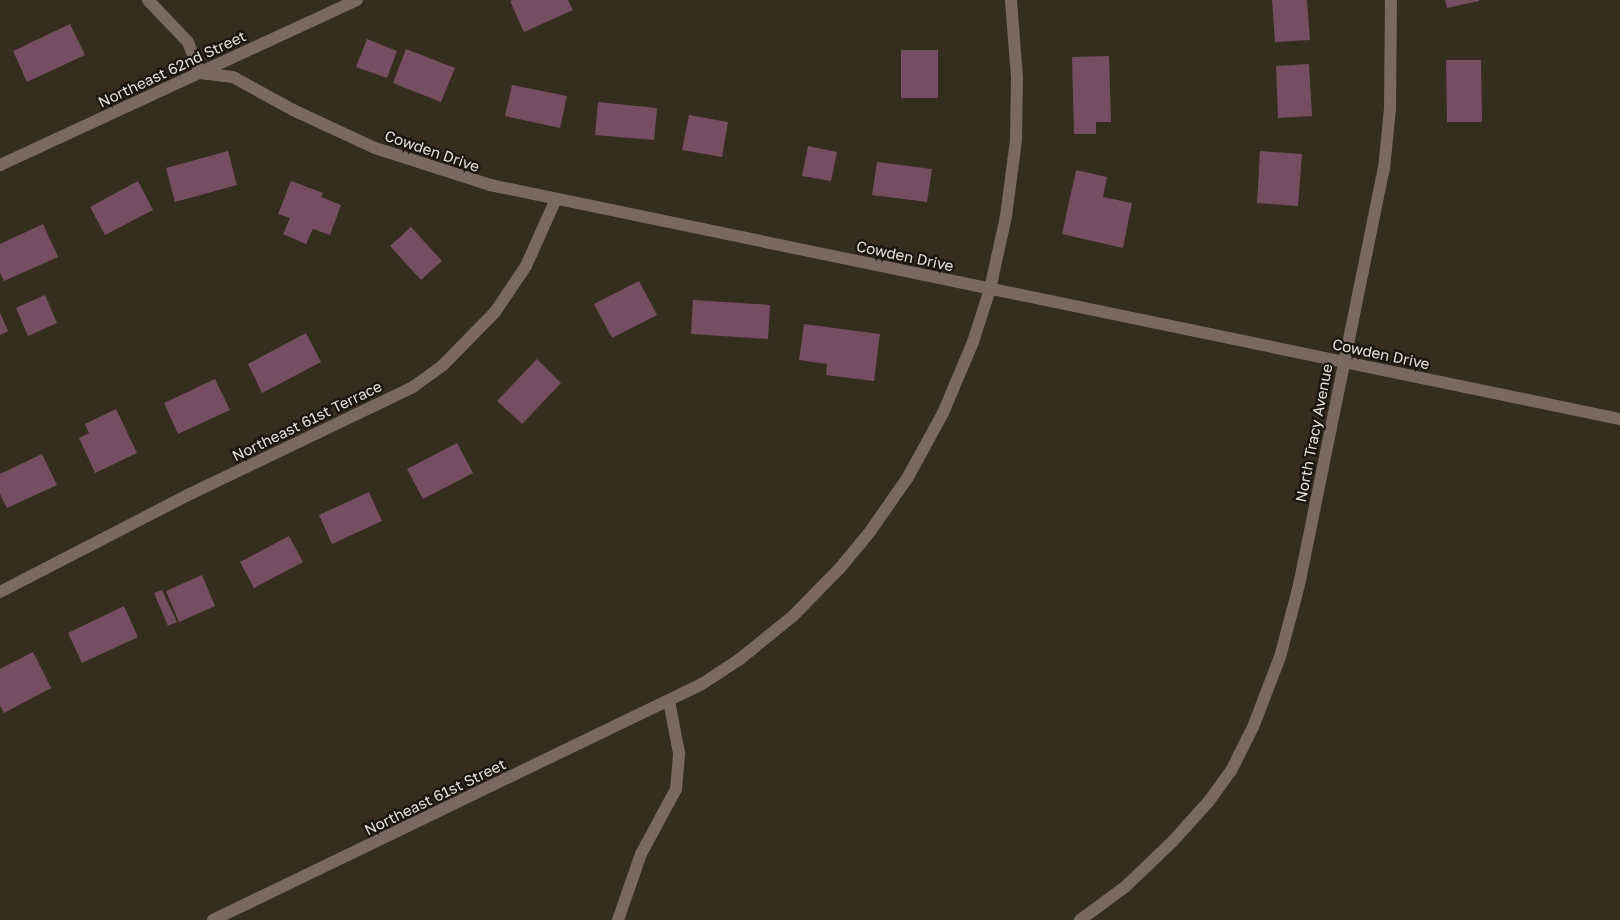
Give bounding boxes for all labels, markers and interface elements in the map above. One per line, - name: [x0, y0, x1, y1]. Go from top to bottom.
- street label: Northeast 62nd Street: [95, 27, 249, 111]
- street label: Cowden Drive: [382, 126, 482, 176]
- street label: Cowden Drive: [855, 237, 955, 275]
- street label: Cowden Drive: [1331, 335, 1431, 373]
- street label: North Tracy Avenue: [1292, 362, 1336, 504]
- street label: Northeast 61st Terrace: [229, 377, 385, 465]
- street label: Northeast 61st Street: [361, 755, 509, 839]

